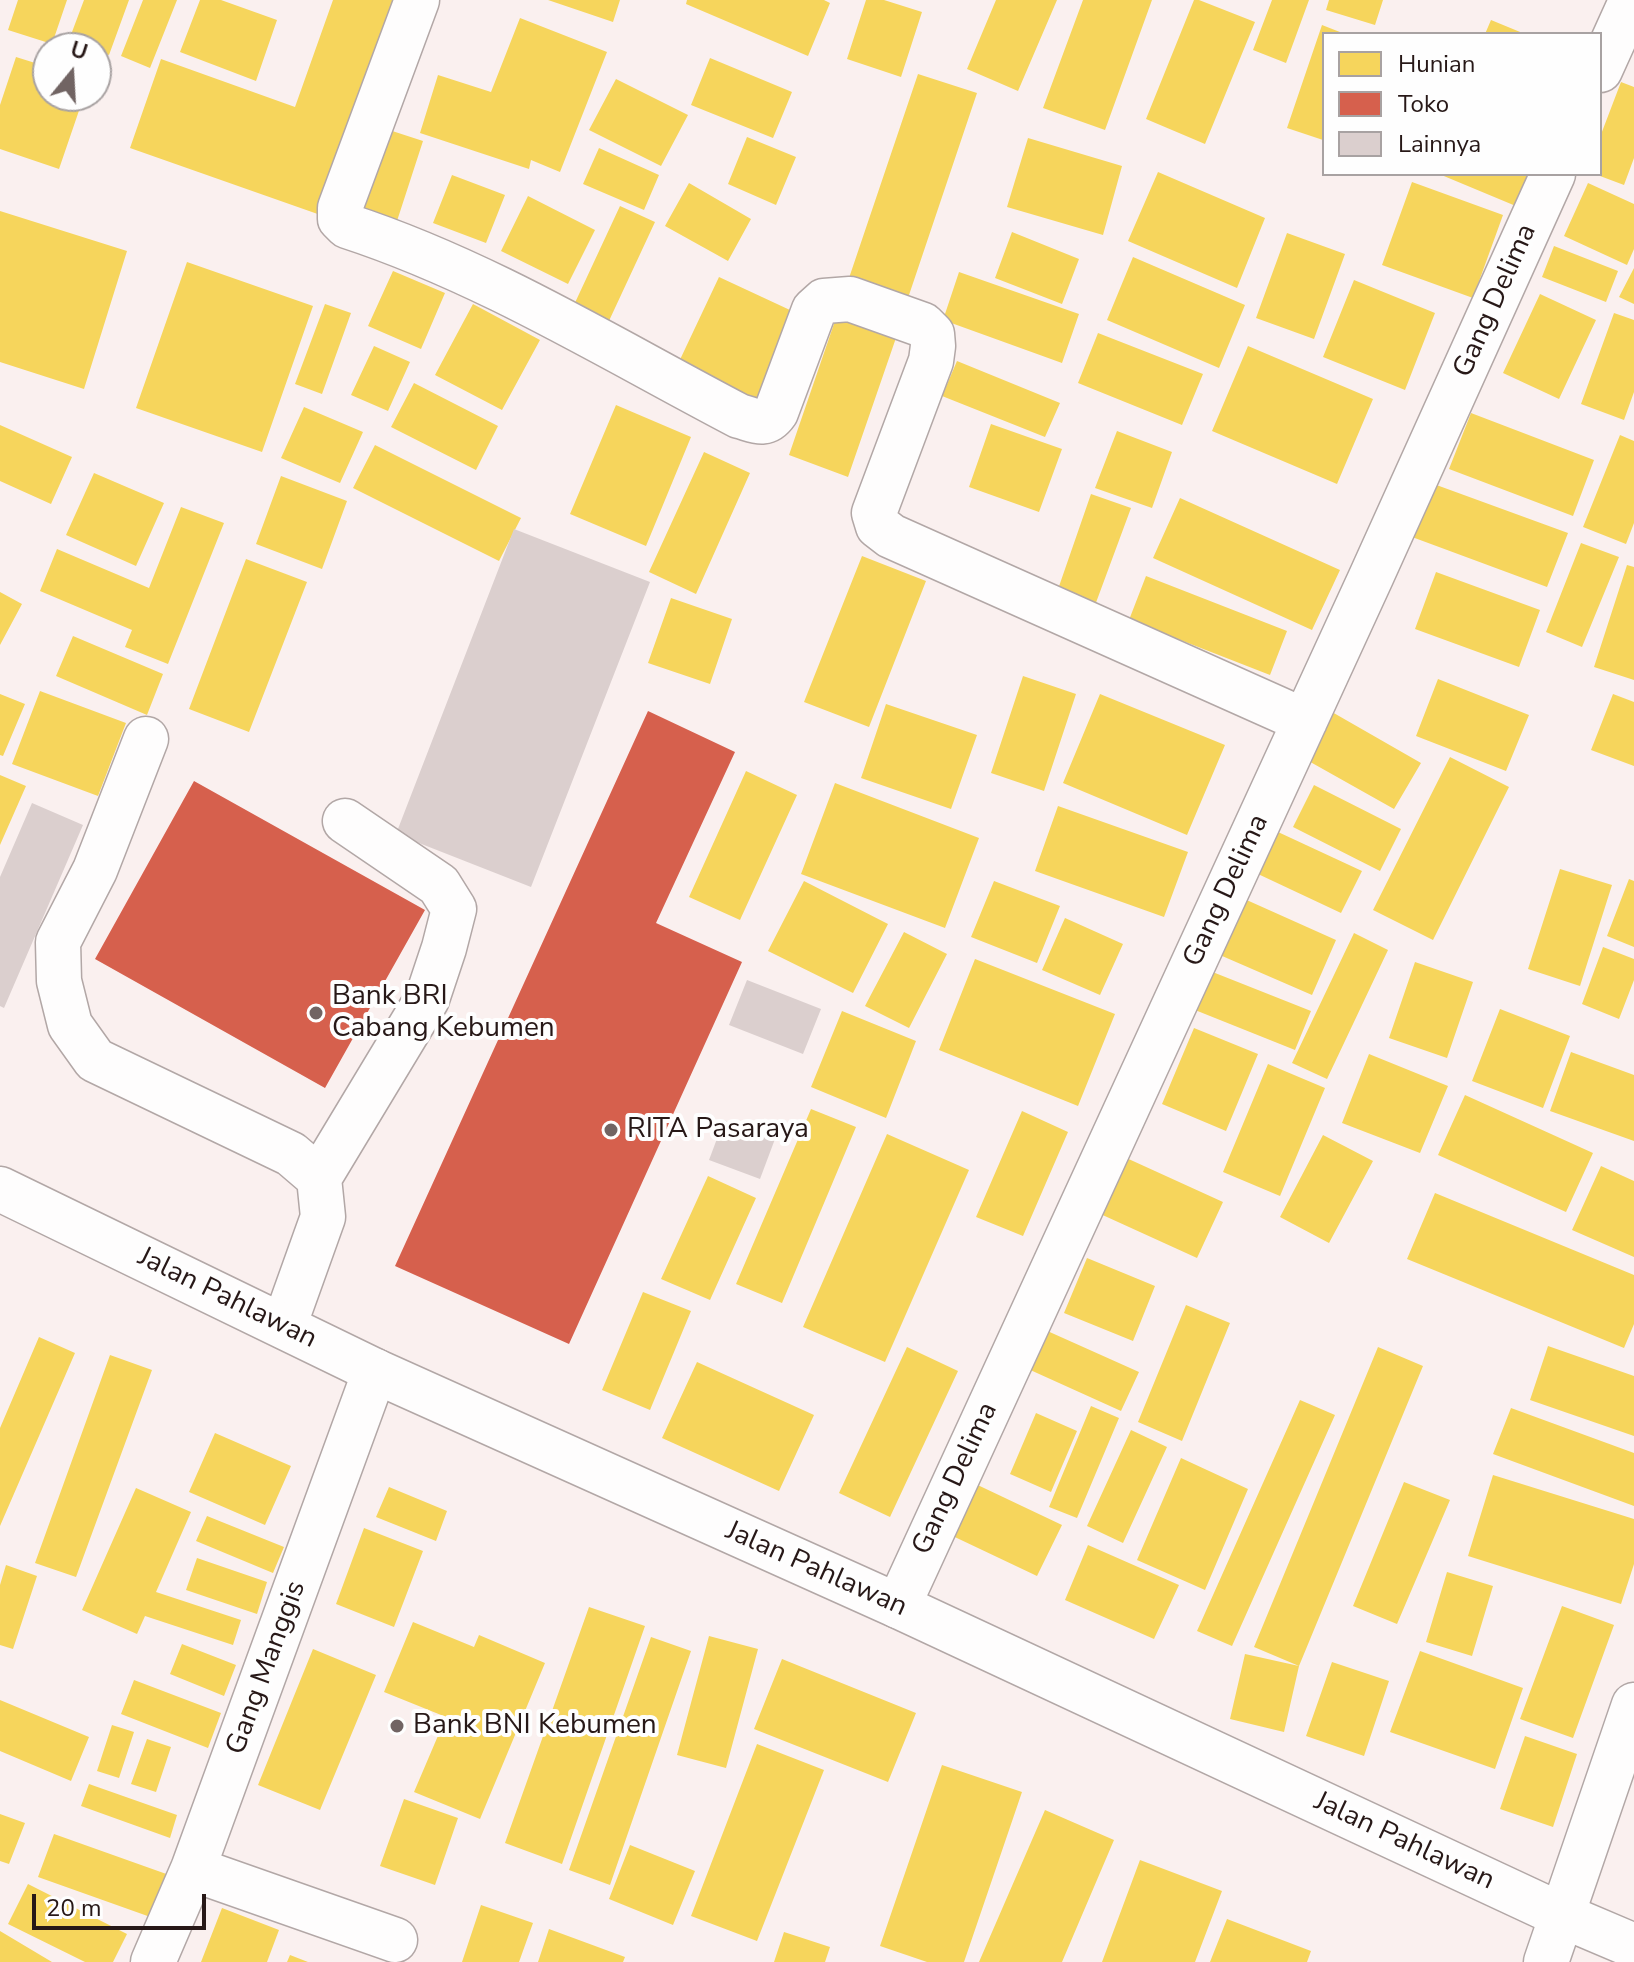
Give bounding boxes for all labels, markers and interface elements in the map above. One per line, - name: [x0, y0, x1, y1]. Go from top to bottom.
- north arrow: [32, 32, 112, 112]
- legend: [1322, 32, 1602, 176]
- text: U: [66, 34, 91, 68]
- text: Hunian: [1398, 48, 1475, 80]
- text: Toko: [1398, 88, 1449, 120]
- text: Lainnya: [1398, 128, 1481, 160]
- street label: Gang Delima: [1447, 219, 1545, 383]
- street label: Gang Delima: [1177, 810, 1277, 972]
- place label: Bank BRI Cabang Kebumen: [332, 980, 555, 1046]
- marker: Bank BRI Cabang Kebumen: [307, 1004, 325, 1022]
- place label: RITA Pasaraya: [627, 1113, 809, 1147]
- marker: RITA Pasaraya: [602, 1121, 620, 1139]
- street label: Jalan Pahlawan: [132, 1241, 322, 1357]
- street label: Gang Delima: [906, 1398, 1006, 1560]
- street label: Jalan Pahlawan: [720, 1515, 912, 1625]
- street label: Gang Manggis: [220, 1577, 314, 1759]
- place label: Bank BNI Kebumen: [413, 1709, 657, 1743]
- marker: Bank BNI Kebumen: [388, 1717, 406, 1735]
- street label: Jalan Pahlawan: [1309, 1786, 1499, 1898]
- scale bar: [36, 1878, 210, 1928]
- text: 20 m: [46, 1892, 102, 1924]

